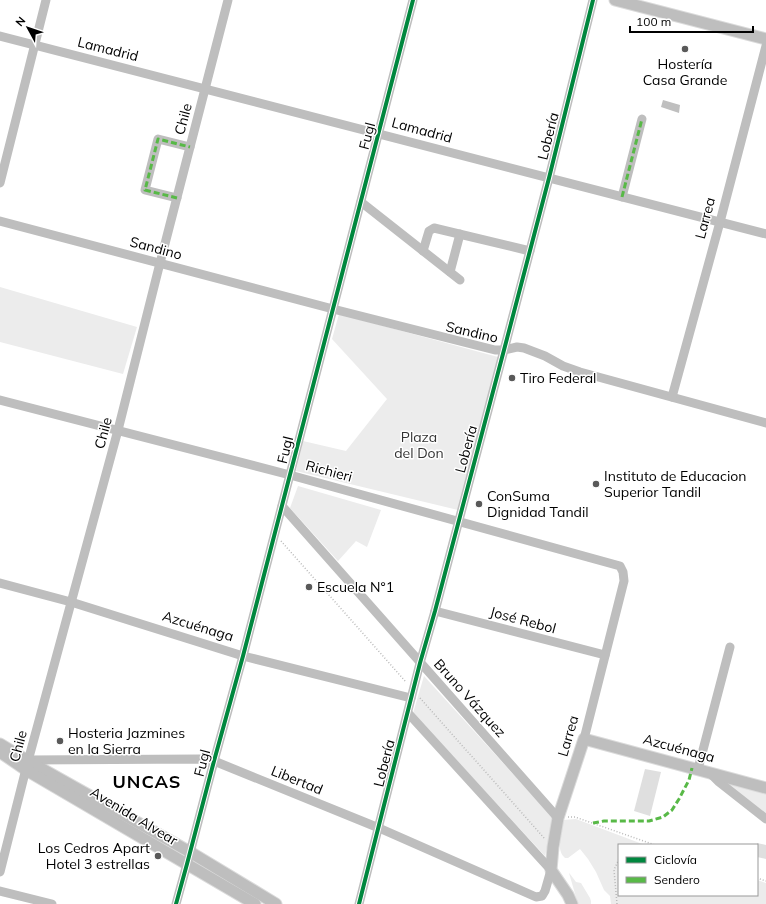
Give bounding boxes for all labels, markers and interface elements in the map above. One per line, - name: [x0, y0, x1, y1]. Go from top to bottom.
- north arrow: [8, 8, 48, 48]
- scale bar: [630, 8, 753, 34]
- text: N: [12, 14, 28, 29]
- text: 100 m: [636, 14, 671, 29]
- street label: Lamadrid: [76, 33, 140, 65]
- marker: Hostería Casa Grande: [680, 44, 690, 54]
- place label: Hostería Casa Grande: [643, 55, 727, 89]
- street label: Chile: [170, 101, 196, 137]
- street label: Lobería: [533, 110, 563, 162]
- street label: Lamadrid: [390, 113, 454, 147]
- street label: Fugl: [355, 120, 379, 152]
- street label: Larrea: [691, 195, 719, 241]
- street label: Sandino: [128, 232, 184, 264]
- street label: Sandino: [444, 317, 500, 347]
- place label: Tiro Federal: [520, 369, 596, 387]
- marker: Tiro Federal: [507, 373, 517, 383]
- street label: Chile: [90, 415, 116, 451]
- street label: Lobería: [451, 423, 481, 475]
- park label: Plaza del Don: [394, 428, 444, 462]
- street label: Fugl: [273, 434, 297, 466]
- street label: Richieri: [304, 456, 354, 486]
- place label: Instituto de Educacion Superior Tandil: [604, 467, 746, 501]
- marker: Instituto de Educacion Superior Tandil: [591, 479, 601, 489]
- place label: ConSuma Dignidad Tandil: [487, 487, 589, 521]
- marker: ConSuma Dignidad Tandil: [474, 499, 484, 509]
- place label: Escuela N°1: [317, 578, 394, 596]
- marker: Escuela N°1: [304, 582, 314, 592]
- street label: José Rebol: [488, 603, 558, 637]
- street label: Azcuénaga: [160, 607, 236, 645]
- street label: Bruno Vázquez: [430, 655, 510, 741]
- street label: Larrea: [554, 713, 582, 759]
- place label: Hosteria Jazmines en la Sierra: [68, 724, 185, 758]
- street label: Chile: [5, 728, 31, 764]
- street label: Azcuénaga: [641, 730, 717, 766]
- marker: Hosteria Jazmines en la Sierra: [55, 736, 65, 746]
- street label: Lobería: [369, 737, 399, 789]
- street label: Fugl: [190, 747, 214, 779]
- street label: Libertad: [269, 762, 325, 798]
- district label: UNCAS: [113, 770, 181, 793]
- street label: Avenida Alvear: [87, 783, 182, 850]
- place label: Los Cedros Apart Hotel 3 estrellas: [38, 839, 150, 873]
- legend: [618, 844, 758, 896]
- marker: Los Cedros Apart Hotel 3 estrellas: [153, 851, 163, 861]
- text: Ciclovía: [654, 852, 697, 867]
- text: Sendero: [654, 872, 700, 887]

